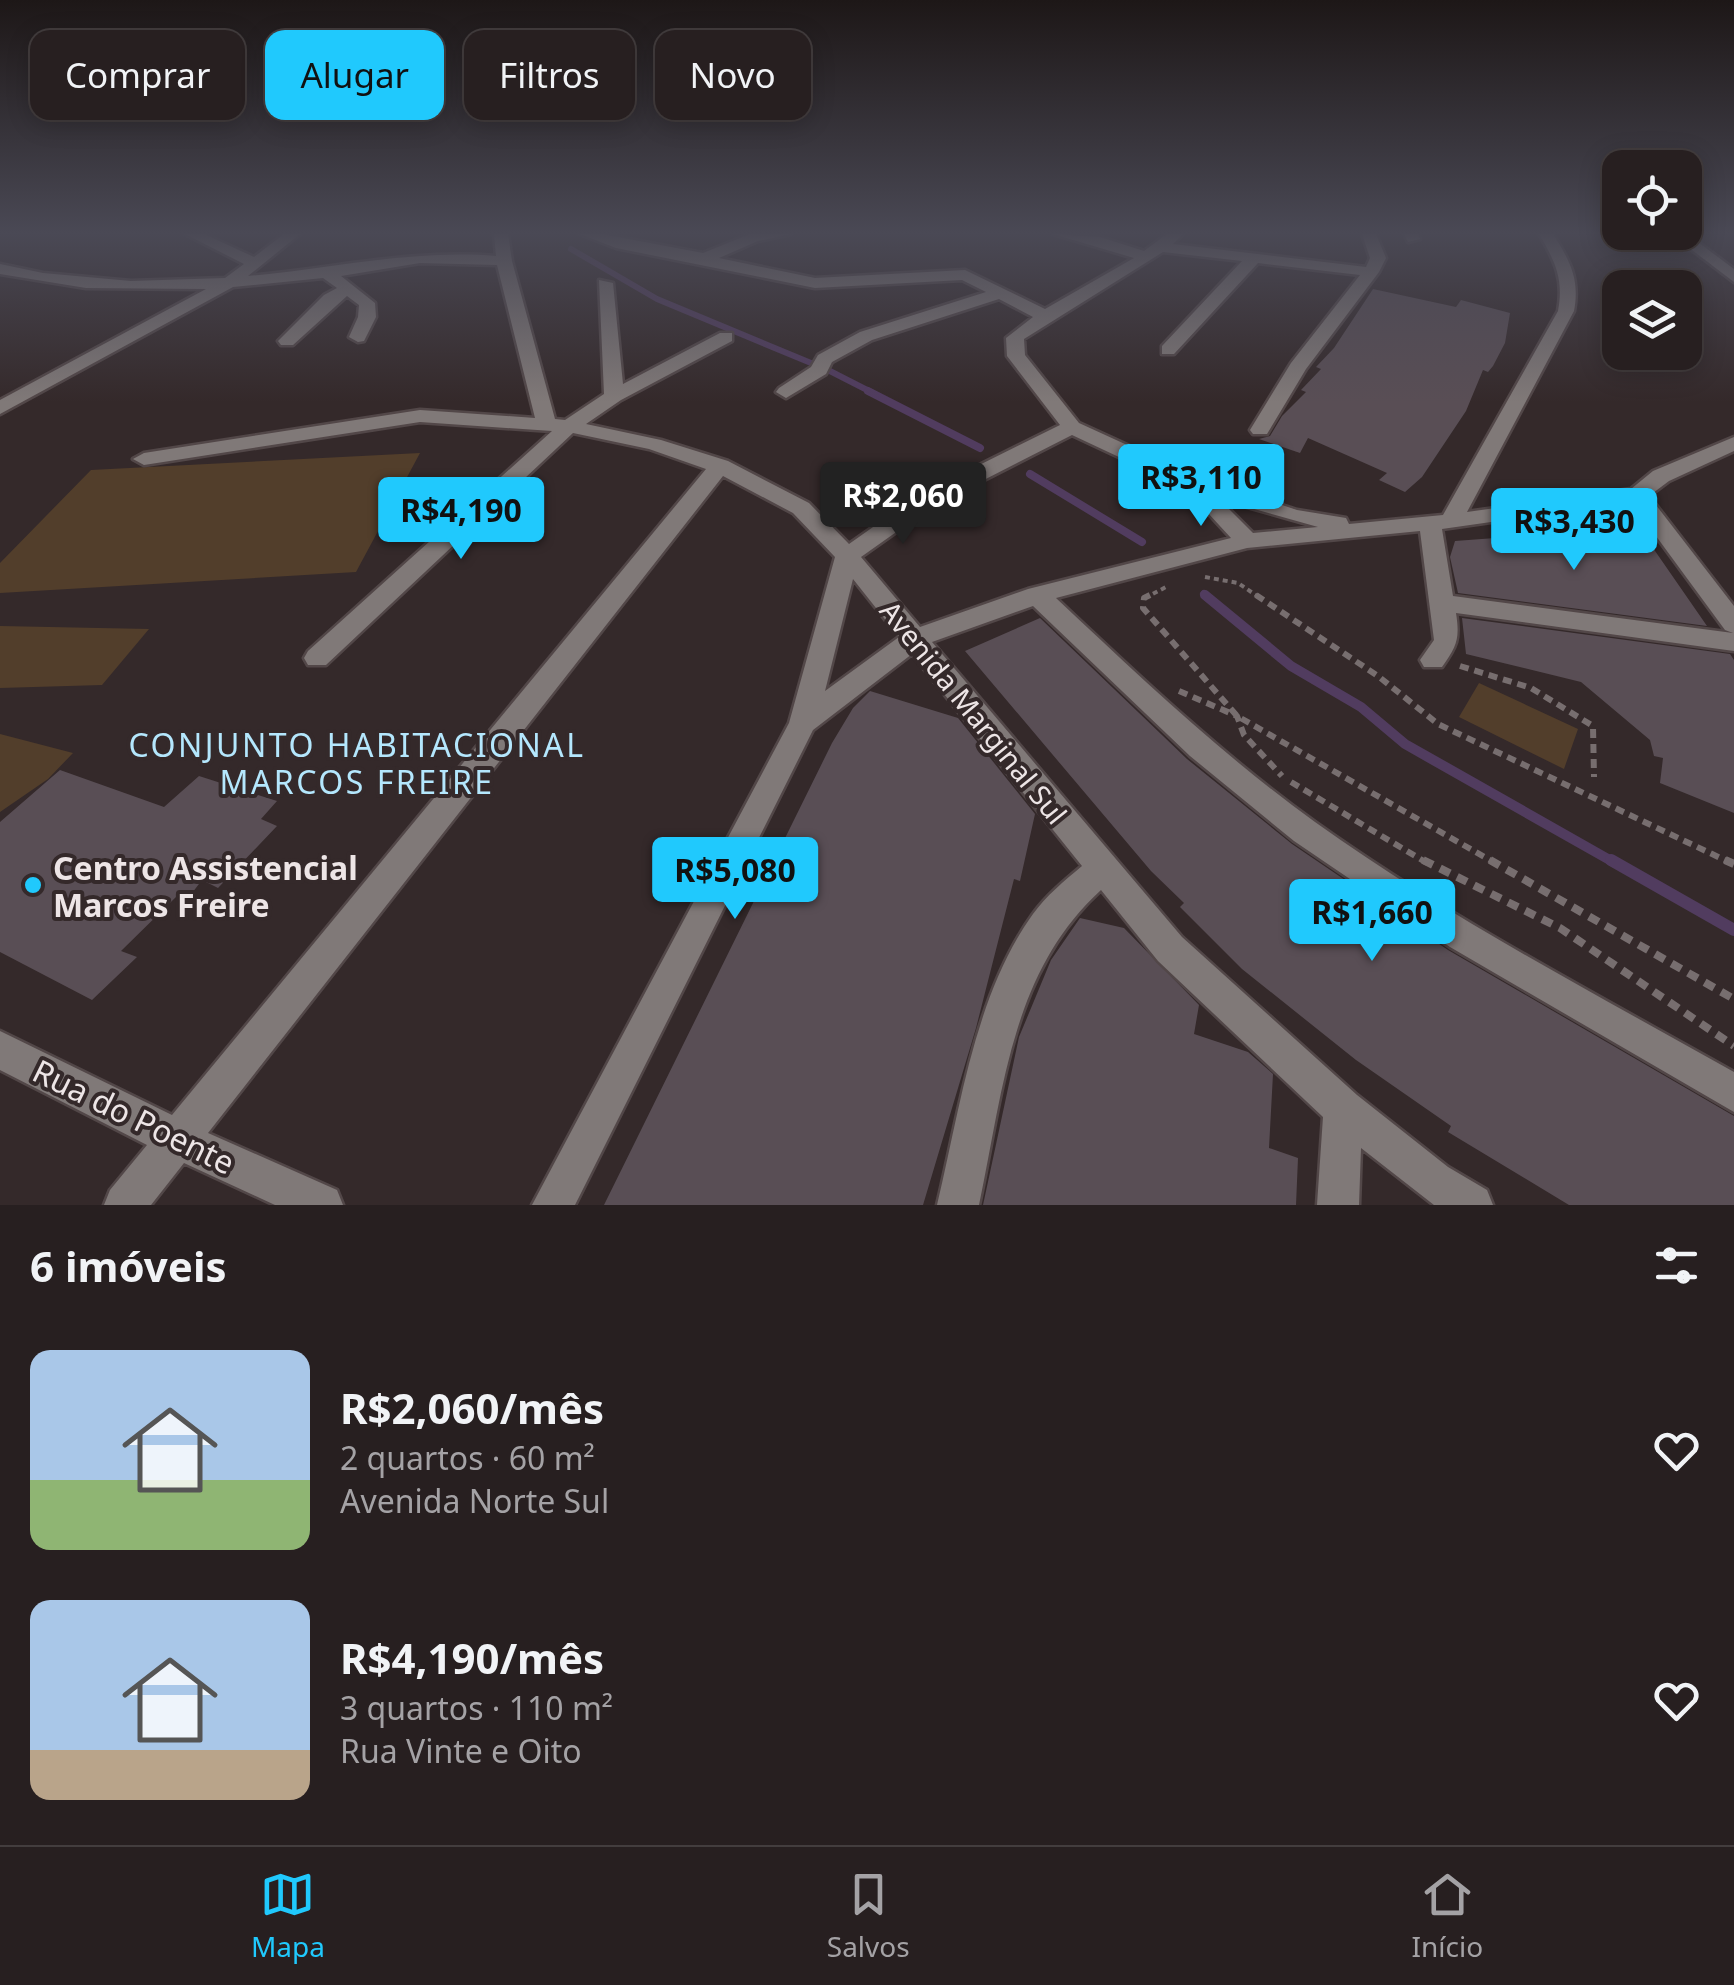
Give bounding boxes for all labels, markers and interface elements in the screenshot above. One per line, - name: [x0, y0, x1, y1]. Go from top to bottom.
- chip: Comprar: [30, 30, 245, 120]
- chip: Alugar: [265, 30, 444, 120]
- chip: Filtros: [464, 30, 635, 120]
- chip: Novo: [655, 30, 811, 120]
- map controls: [1602, 150, 1702, 370]
- button: locate: [1602, 150, 1702, 250]
- button: layers: [1602, 270, 1702, 370]
- pin: R$3,110: [1109, 444, 1293, 529]
- text: R$3,110: [1140, 455, 1262, 498]
- pin: R$2,060: [811, 462, 995, 547]
- text: R$2,060: [842, 473, 964, 516]
- pin: R$4,190: [369, 477, 553, 562]
- text: R$4,190: [400, 488, 522, 531]
- pin: R$3,430: [1482, 488, 1666, 573]
- text: R$3,430: [1513, 499, 1635, 542]
- street label: Avenida Marginal Sul: [872, 592, 1076, 832]
- district label: CONJUNTO HABITACIONAL MARCOS FREIRE: [128, 723, 586, 803]
- pin: R$5,080: [643, 837, 827, 922]
- place label: Centro Assistencial Marcos Freire: [53, 846, 358, 926]
- text: R$5,080: [674, 848, 796, 891]
- marker: Centro Assistencial Marcos Freire: [22, 874, 44, 896]
- pin: R$1,660: [1280, 879, 1464, 964]
- text: R$1,660: [1311, 890, 1433, 933]
- street label: Rua do Poente: [26, 1049, 242, 1183]
- text: 6 imóveis: [30, 1237, 227, 1294]
- icon: filters: [1649, 1238, 1704, 1293]
- text: R$2,060/mês: [340, 1379, 604, 1436]
- icon: home: [110, 1390, 230, 1510]
- icon: heart: [1649, 1423, 1704, 1478]
- text: 2 quartos · 60 m²: [340, 1436, 595, 1479]
- text: Avenida Norte Sul: [340, 1479, 609, 1522]
- text: R$4,190/mês: [340, 1629, 604, 1686]
- icon: home: [110, 1640, 230, 1760]
- icon: heart: [1649, 1673, 1704, 1728]
- text: 3 quartos · 110 m²: [340, 1686, 613, 1729]
- text: Rua Vinte e Oito: [340, 1729, 582, 1772]
- tab: Mapa: [251, 1867, 325, 1965]
- tab: Salvos: [827, 1867, 910, 1965]
- tab: Início: [1411, 1867, 1483, 1965]

